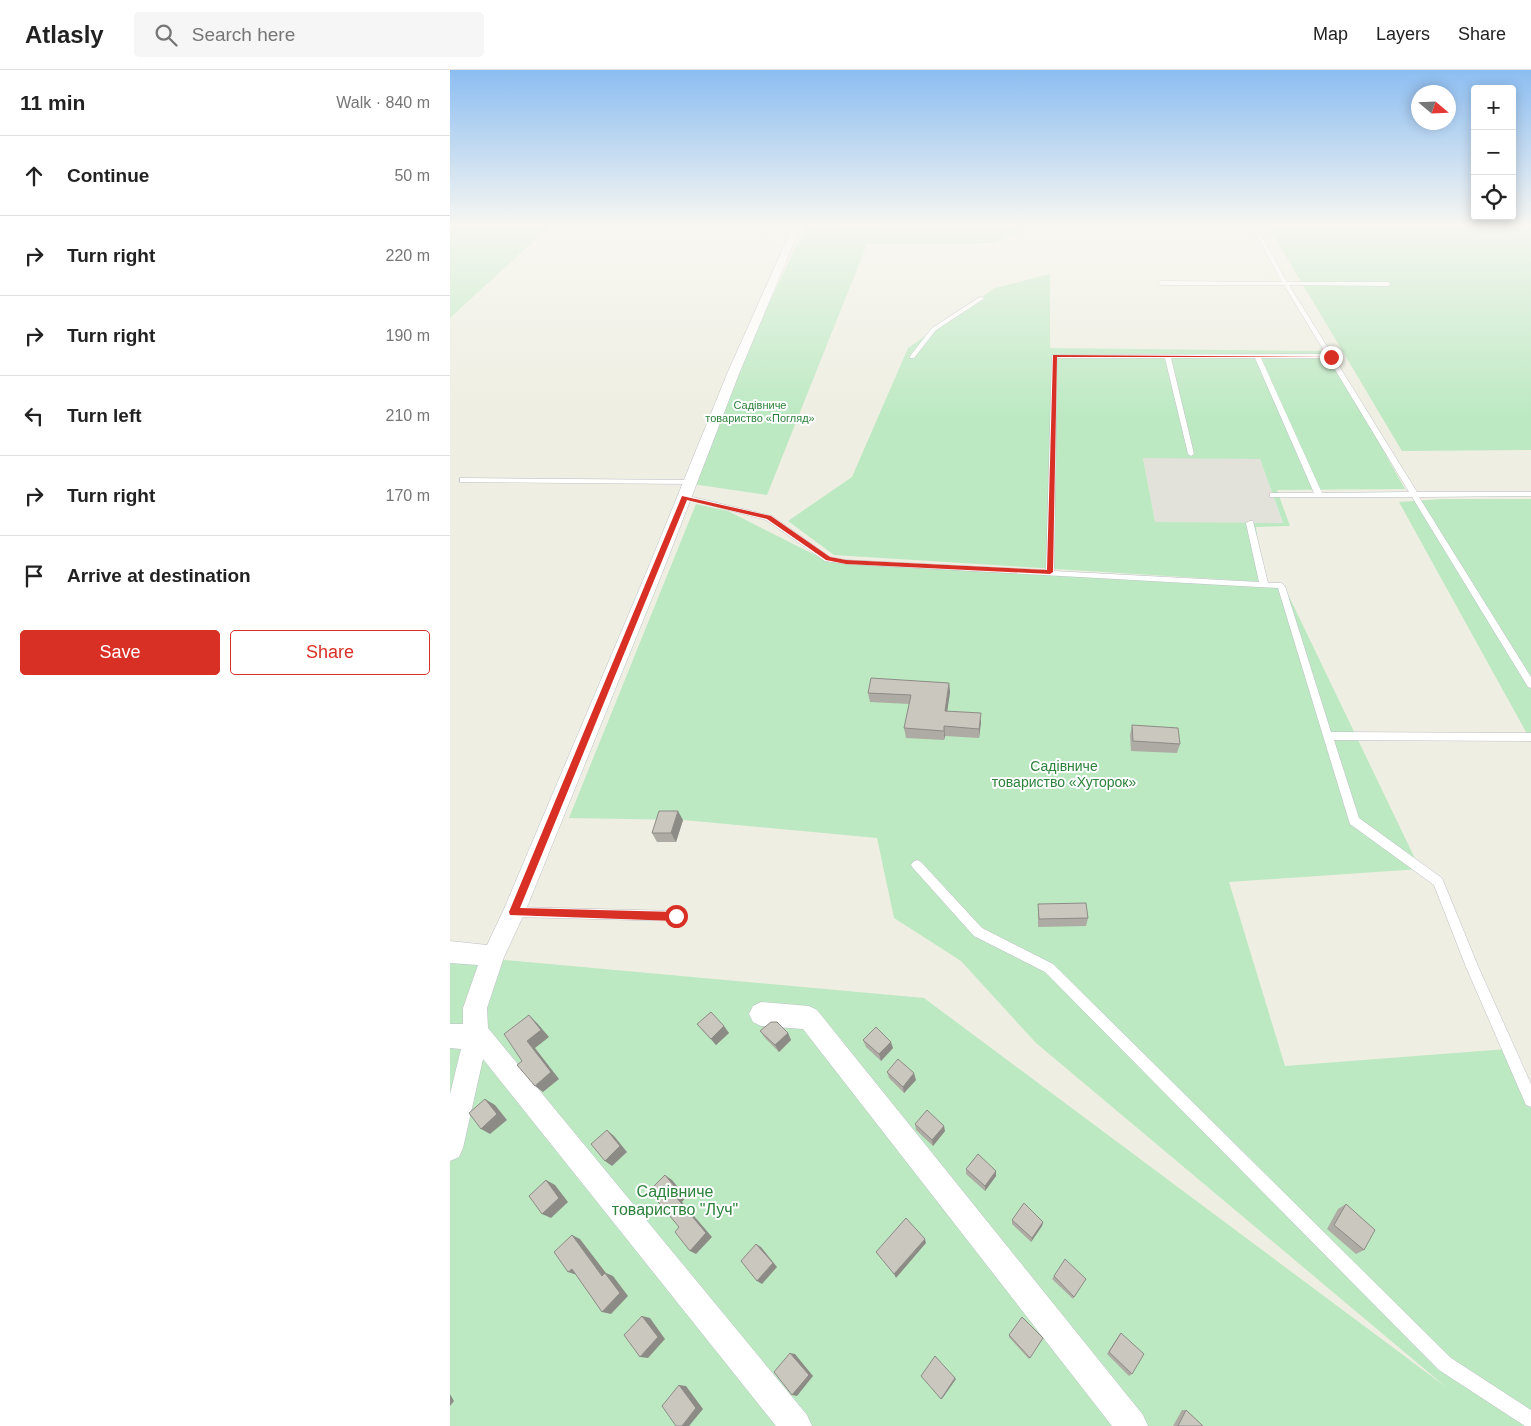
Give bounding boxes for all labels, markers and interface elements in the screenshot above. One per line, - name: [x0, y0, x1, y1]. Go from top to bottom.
- search box: [134, 12, 484, 57]
- text: Atlasly: [25, 21, 104, 48]
- icon: search: [152, 21, 180, 49]
- text: Search here: [192, 24, 295, 45]
- text: Map: [1313, 24, 1348, 44]
- text: Layers: [1376, 24, 1430, 44]
- text: Share: [1458, 24, 1506, 44]
- north arrow: [1411, 85, 1456, 130]
- map controls: [1471, 85, 1516, 220]
- button: +: [1471, 85, 1516, 130]
- text: 11 min: [20, 91, 85, 114]
- text: Walk · 840 m: [336, 94, 430, 111]
- button: −: [1471, 130, 1516, 175]
- icon: ahead: [20, 162, 48, 190]
- text: Continue: [67, 165, 149, 186]
- text: 50 m: [394, 167, 430, 184]
- button: locate: [1471, 175, 1516, 220]
- icon: right: [20, 242, 48, 270]
- text: Turn right: [67, 245, 155, 266]
- text: 220 m: [386, 247, 430, 264]
- icon: right: [20, 322, 48, 350]
- text: Turn right: [67, 325, 155, 346]
- text: 190 m: [386, 327, 430, 344]
- route end: [1320, 346, 1343, 369]
- park label: Садівниче товариство «Погляд»: [705, 399, 815, 424]
- icon: left: [20, 402, 48, 430]
- text: Turn left: [67, 405, 142, 426]
- text: 210 m: [386, 407, 430, 424]
- icon: right: [20, 482, 48, 510]
- text: Turn right: [67, 485, 155, 506]
- text: 170 m: [386, 487, 430, 504]
- icon: arrive: [20, 562, 48, 590]
- text: Arrive at destination: [67, 565, 251, 586]
- button: Save: [20, 630, 220, 675]
- button: Share: [230, 630, 430, 675]
- park label: Садівниче товариство «Хуторок»: [992, 758, 1136, 790]
- route start: [665, 905, 688, 928]
- park label: Садівниче товариство "Луч": [612, 1183, 738, 1218]

